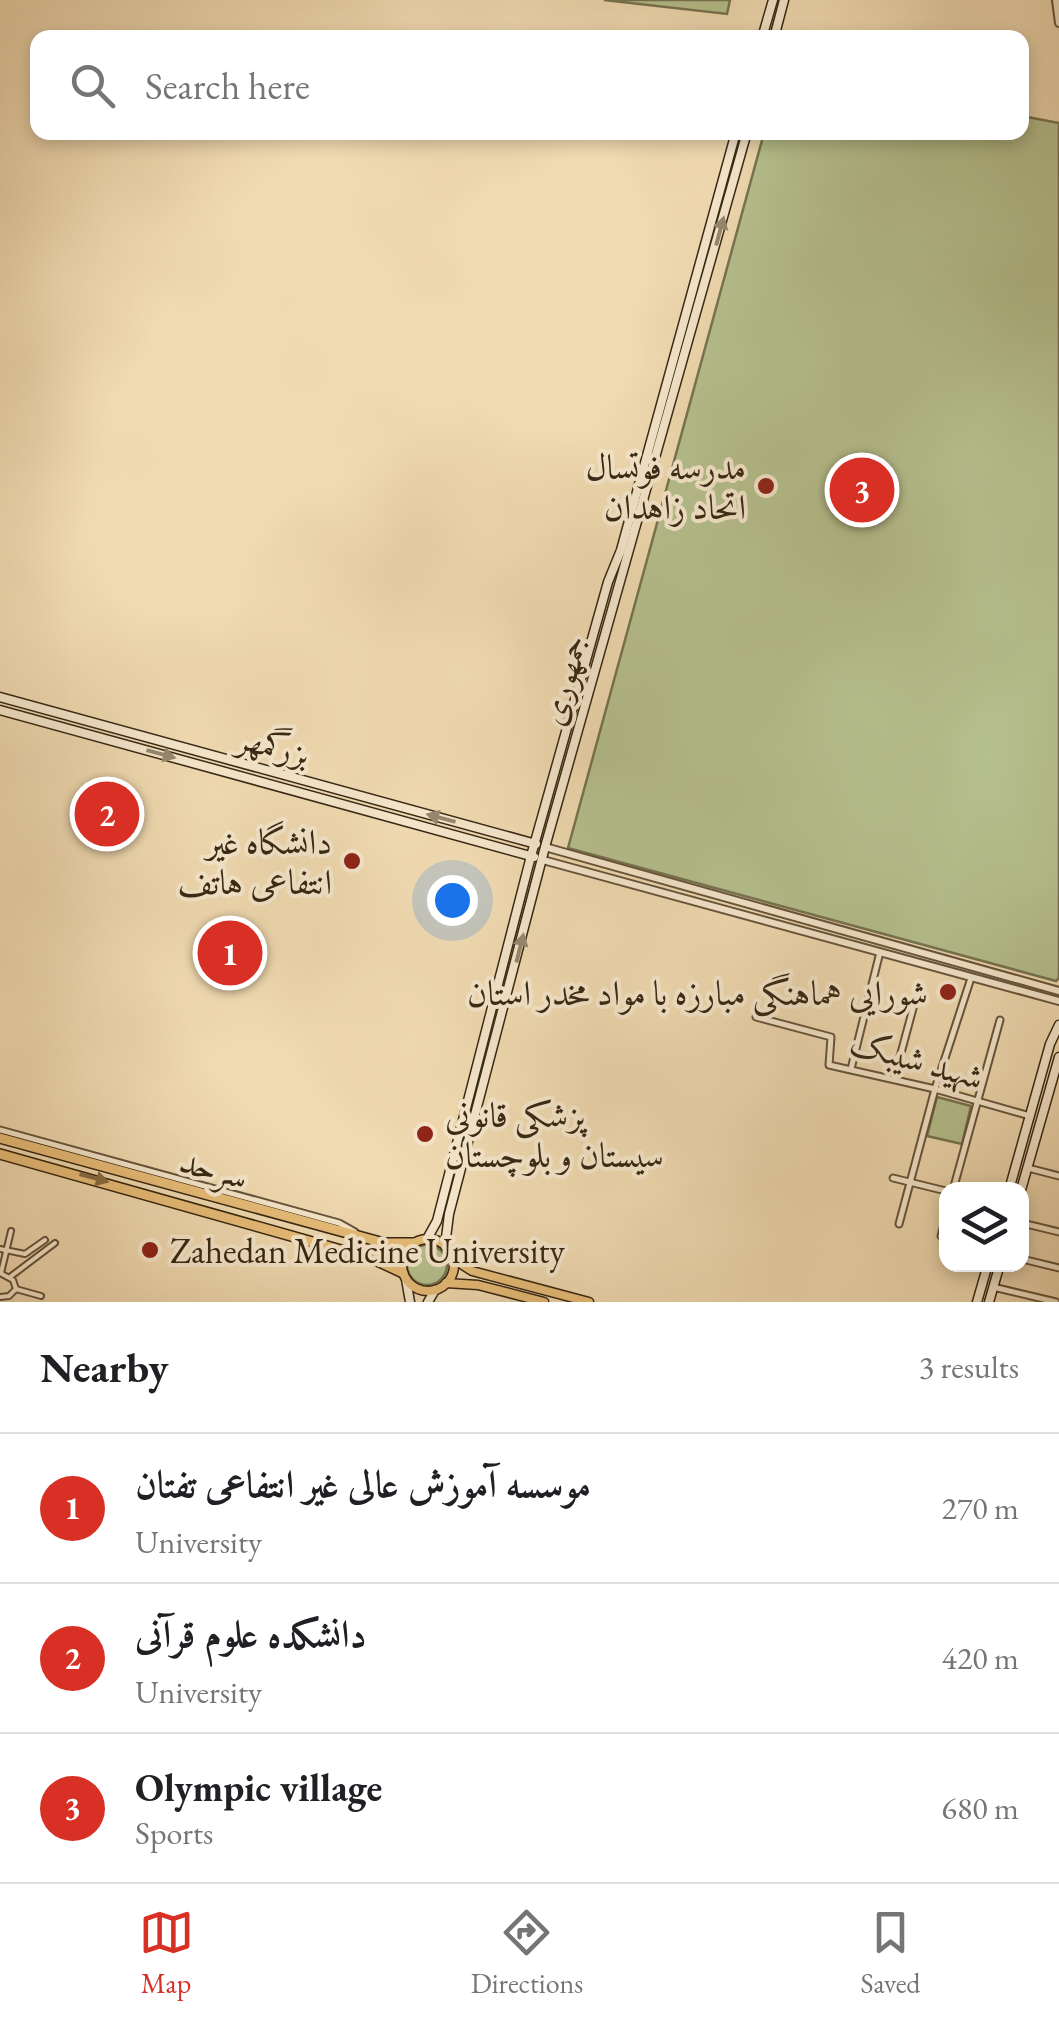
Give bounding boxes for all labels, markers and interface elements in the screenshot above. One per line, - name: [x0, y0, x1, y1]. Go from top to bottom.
- search box: [30, 30, 1029, 140]
- icon: search: [65, 58, 120, 113]
- text: Search here: [145, 61, 310, 110]
- one-way arrow: [713, 215, 729, 246]
- place label: مدرسه فوتسال اتحاد زاهدان: [585, 444, 746, 529]
- pin: 3: [830, 452, 894, 528]
- marker: مدرسه فوتسال اتحاد زاهدان: [755, 475, 777, 497]
- street label: جمهوری: [529, 630, 597, 730]
- street label: بزرگمهر: [230, 713, 315, 776]
- one-way arrow: [146, 747, 177, 763]
- pin: 2: [74, 776, 140, 852]
- one-way arrow: [425, 810, 456, 826]
- place label: دانشگاه غیر انتفاعی هاتف: [178, 819, 332, 904]
- marker: دانشگاه غیر انتفاعی هاتف: [341, 850, 363, 872]
- your location: [427, 875, 478, 926]
- pin: 1: [198, 916, 262, 990]
- one-way arrow: [513, 932, 528, 963]
- place label: شورایی هماهنگی مبارزه با مواد مخدر استان: [467, 970, 928, 1017]
- marker: شورایی هماهنگی مبارزه با مواد مخدر استان: [937, 981, 959, 1003]
- street label: شهید شیبک: [845, 1019, 989, 1100]
- place label: پزشکی قانونی سیستان و بلوچستان: [445, 1092, 664, 1178]
- marker: پزشکی قانونی سیستان و بلوچستان: [414, 1123, 436, 1145]
- street label: سرحد: [175, 1137, 253, 1200]
- one-way arrow: [79, 1171, 110, 1187]
- map controls: [939, 1182, 1029, 1272]
- button: layers: [939, 1182, 1029, 1272]
- place label: Zahedan Medicine University: [170, 1228, 565, 1273]
- marker: Zahedan Medicine University: [139, 1239, 161, 1261]
- text: Nearby: [40, 1340, 169, 1395]
- text: 3 results: [919, 1346, 1019, 1388]
- text: موسسه آموزش عالی غیر انتفاعی تفتان: [135, 1459, 591, 1508]
- text: 1: [64, 1487, 81, 1529]
- text: 270 m: [942, 1487, 1019, 1529]
- text: University: [135, 1521, 262, 1563]
- text: دانشکده علوم قرآنی: [135, 1609, 367, 1658]
- text: 2: [64, 1637, 81, 1679]
- text: 420 m: [942, 1637, 1019, 1679]
- text: University: [135, 1671, 262, 1713]
- text: Olympic village: [135, 1763, 382, 1812]
- text: 3: [64, 1787, 81, 1829]
- text: 680 m: [942, 1787, 1019, 1829]
- text: Sports: [135, 1812, 213, 1854]
- tab: Map: [139, 1905, 194, 2001]
- tab: Directions: [471, 1905, 583, 2001]
- tab: Saved: [860, 1905, 920, 2001]

